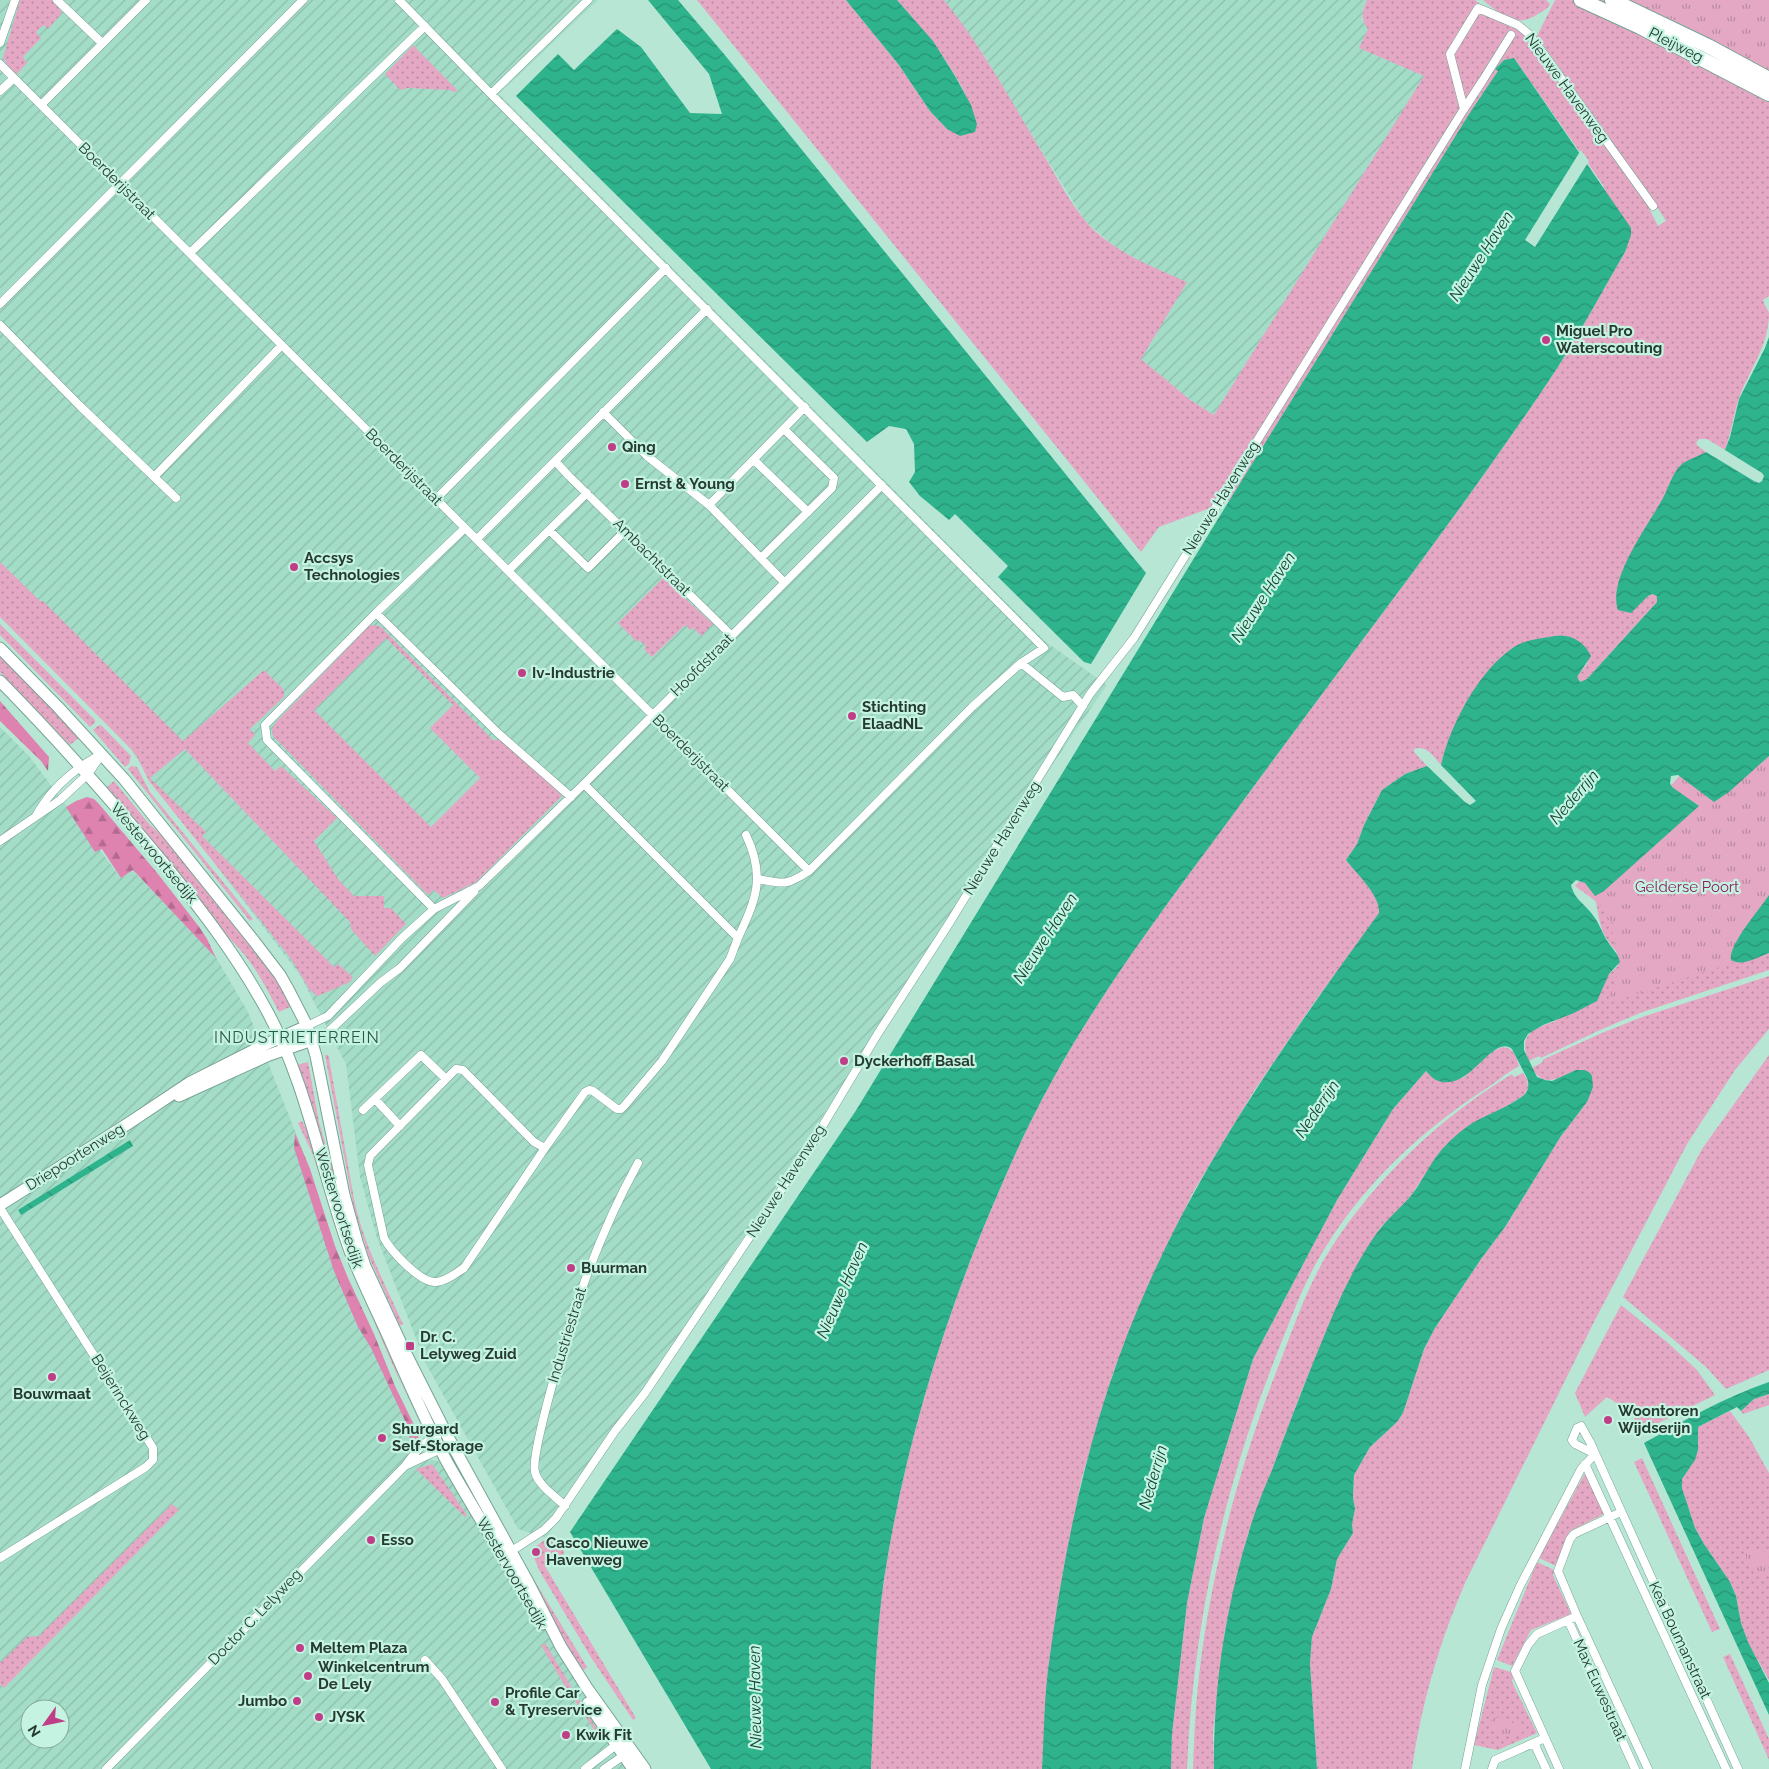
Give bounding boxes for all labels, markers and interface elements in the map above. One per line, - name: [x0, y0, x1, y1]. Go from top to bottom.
- street label: Pleijweg: [1646, 24, 1706, 66]
- street label: Nieuwe Havenweg: [1521, 30, 1613, 146]
- street label: Boerderijstraat: [75, 139, 159, 223]
- water label: Nieuwe Haven: [1445, 207, 1517, 305]
- place label: Miguel Pro Waterscouting: [1556, 322, 1662, 357]
- marker: Miguel Pro Waterscouting: [1540, 334, 1552, 346]
- street label: Boerderijstraat: [362, 425, 446, 509]
- place label: Qing: [622, 438, 656, 456]
- street label: Nieuwe Havenweg: [1179, 438, 1263, 558]
- marker: Qing: [606, 441, 618, 453]
- place label: Ernst & Young: [635, 475, 735, 493]
- marker: Ernst & Young: [619, 478, 631, 490]
- street label: Ambachtstraat: [610, 515, 694, 599]
- water label: Nieuwe Haven: [1227, 548, 1299, 646]
- place label: Accsys Technologies: [304, 549, 400, 584]
- marker: Accsys Technologies: [288, 561, 300, 573]
- street label: Hoofdstraat: [667, 630, 737, 700]
- place label: Iv-Industrie: [532, 664, 615, 682]
- marker: Iv-Industrie: [516, 667, 528, 679]
- place label: Stichting ElaadNL: [862, 698, 926, 733]
- marker: Stichting ElaadNL: [846, 710, 858, 722]
- street label: Boerderijstraat: [649, 711, 733, 795]
- water label: Nederrijn: [1545, 766, 1603, 828]
- street label: Nieuwe Havenweg: [960, 778, 1044, 898]
- street label: Westervoortsedijk: [107, 799, 201, 907]
- park label: Gelderse Poort: [1635, 878, 1739, 896]
- water label: Nieuwe Haven: [1009, 889, 1081, 987]
- district label: INDUSTRIETERREIN: [214, 1028, 380, 1047]
- place label: Dyckerhoff Basal: [854, 1052, 975, 1070]
- marker: Dyckerhoff Basal: [838, 1055, 850, 1067]
- water label: Nederrijn: [1291, 1077, 1343, 1141]
- street label: Driepoortenweg: [22, 1120, 128, 1194]
- street label: Nieuwe Havenweg: [743, 1121, 829, 1241]
- street label: Westervoortsedijk: [311, 1146, 367, 1271]
- water label: Nieuwe Haven: [812, 1239, 872, 1341]
- place label: Buurman: [581, 1259, 647, 1277]
- marker: Buurman: [565, 1262, 577, 1274]
- street label: Industriestraat: [544, 1285, 590, 1385]
- place label: Dr. C. Lelyweg Zuid: [420, 1328, 517, 1363]
- marker: Dr. C. Lelyweg Zuid: [404, 1340, 416, 1352]
- street label: Beijerinckweg: [87, 1351, 155, 1443]
- marker: Bouwmaat: [46, 1371, 58, 1383]
- place label: Bouwmaat: [13, 1385, 91, 1403]
- place label: Woontoren Wijdserijn: [1618, 1402, 1698, 1437]
- marker: Woontoren Wijdserijn: [1602, 1414, 1614, 1426]
- place label: Shurgard Self-Storage: [392, 1420, 483, 1455]
- marker: Shurgard Self-Storage: [376, 1432, 388, 1444]
- water label: Nederrijn: [1135, 1443, 1171, 1511]
- street label: Westervoortsedijk: [473, 1514, 551, 1632]
- place label: Esso: [381, 1531, 414, 1549]
- marker: Esso: [365, 1534, 377, 1546]
- place label: Casco Nieuwe Havenweg: [546, 1534, 648, 1569]
- marker: Casco Nieuwe Havenweg: [530, 1546, 542, 1558]
- street label: Doctor C. Lelyweg: [205, 1565, 305, 1669]
- street label: Kea Boumanstraat: [1645, 1578, 1715, 1702]
- street label: Max Euwestraat: [1569, 1636, 1631, 1744]
- place label: Meltem Plaza: [310, 1639, 408, 1657]
- marker: Meltem Plaza: [294, 1642, 306, 1654]
- water label: Nieuwe Haven: [745, 1645, 765, 1749]
- place label: Winkelcentrum De Lely: [318, 1658, 430, 1693]
- marker: Winkelcentrum De Lely: [302, 1670, 314, 1682]
- place label: Profile Car & Tyreservice: [505, 1684, 602, 1719]
- place label: Jumbo: [238, 1692, 287, 1710]
- marker: Jumbo: [291, 1695, 303, 1707]
- marker: Profile Car & Tyreservice: [489, 1696, 501, 1708]
- north arrow: [20, 1699, 70, 1749]
- place label: JYSK: [329, 1708, 366, 1726]
- marker: JYSK: [313, 1711, 325, 1723]
- text: N: [24, 1722, 44, 1740]
- place label: Kwik Fit: [576, 1726, 632, 1744]
- marker: Kwik Fit: [560, 1729, 572, 1741]

